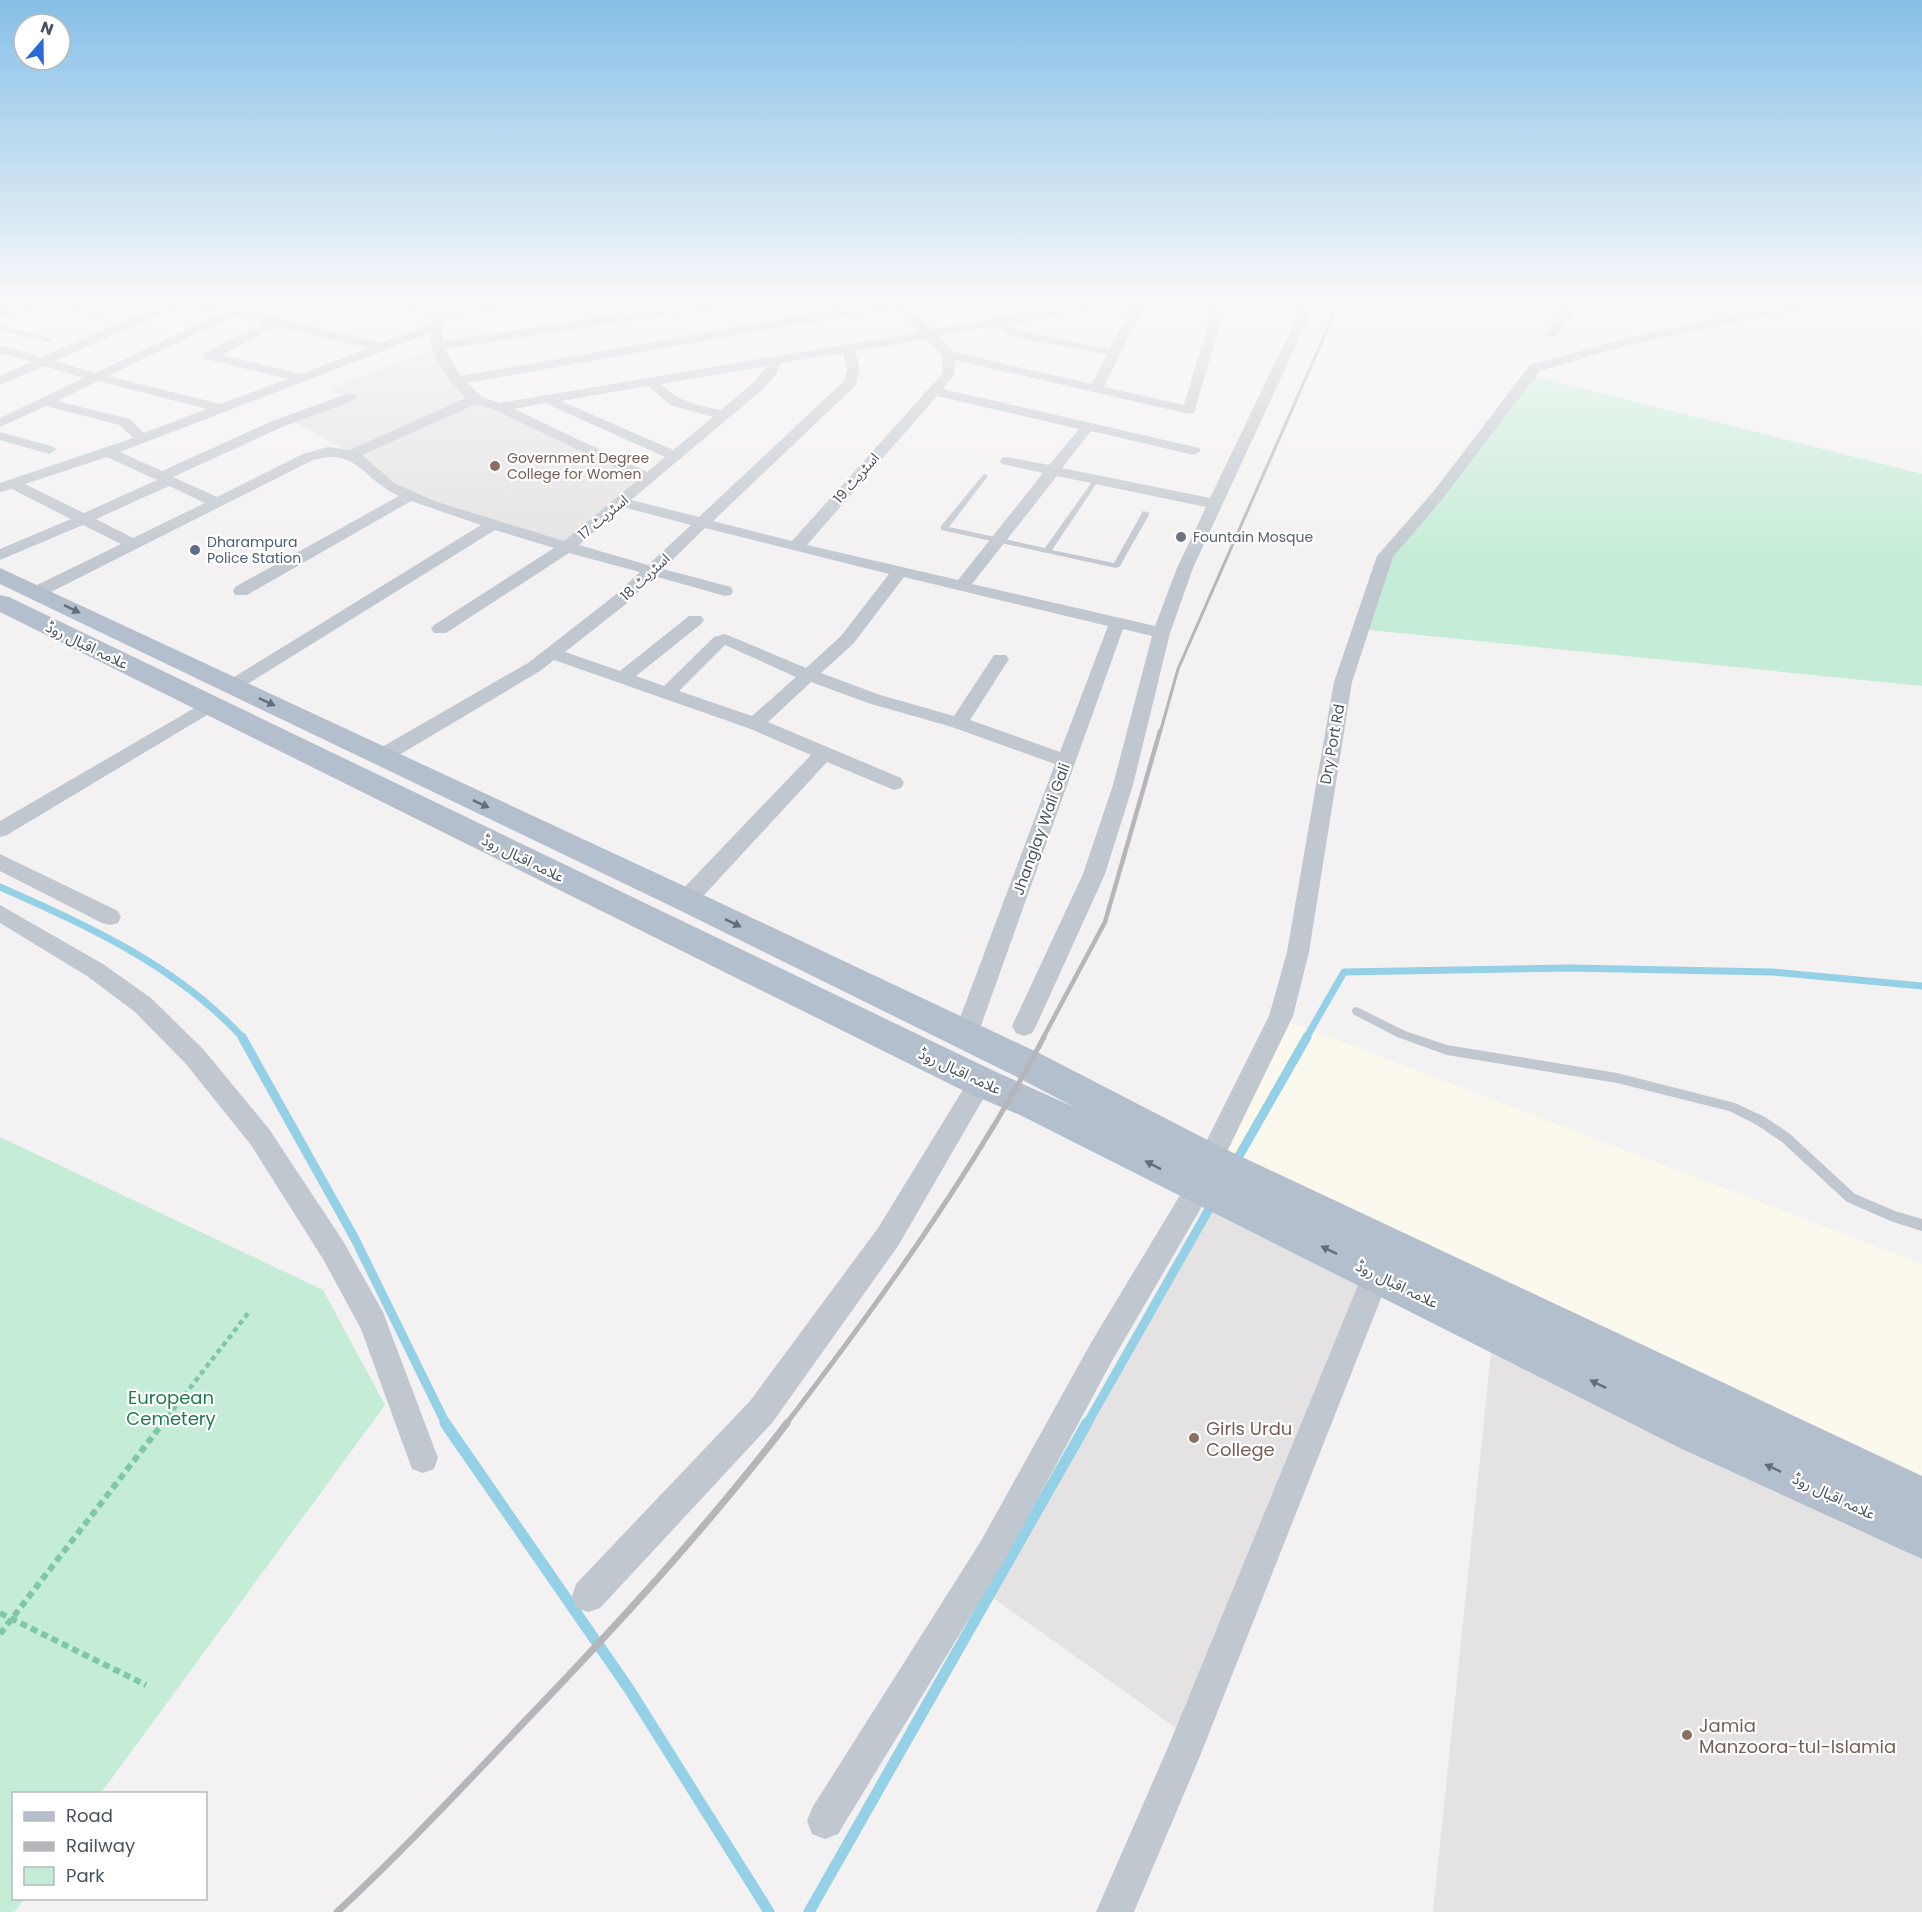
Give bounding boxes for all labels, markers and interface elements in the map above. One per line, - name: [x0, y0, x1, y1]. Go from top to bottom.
- north arrow: [12, 12, 72, 72]
- text: N: [37, 16, 57, 41]
- place label: Government Degree College for Women: [507, 448, 649, 484]
- street label: اسٹریٹ 19: [828, 448, 884, 508]
- marker: Government Degree College for Women: [488, 459, 502, 473]
- street label: اسٹریٹ 17: [574, 490, 632, 544]
- place label: Fountain Mosque: [1193, 527, 1313, 547]
- marker: Fountain Mosque: [1174, 530, 1188, 544]
- place label: Dharampura Police Station: [207, 532, 301, 568]
- marker: Dharampura Police Station: [188, 543, 202, 557]
- street label: اسٹریٹ 18: [616, 549, 674, 605]
- one-way arrow: [63, 605, 80, 614]
- street label: علامہ اقبال روڈ: [42, 616, 132, 674]
- one-way arrow: [258, 698, 275, 707]
- street label: Dry Port Rd: [1315, 702, 1349, 786]
- street label: Jhanglay Wali Gali: [1007, 760, 1075, 898]
- one-way arrow: [472, 799, 489, 808]
- street label: علامہ اقبال روڈ: [478, 829, 568, 887]
- one-way arrow: [725, 918, 742, 927]
- street label: علامہ اقبال روڈ: [915, 1043, 1005, 1100]
- one-way arrow: [1145, 1160, 1162, 1170]
- one-way arrow: [1320, 1246, 1337, 1255]
- street label: علامہ اقبال روڈ: [1352, 1255, 1442, 1313]
- one-way arrow: [1589, 1379, 1606, 1388]
- park label: European Cemetery: [126, 1385, 216, 1431]
- place label: Girls Urdu College: [1206, 1416, 1292, 1462]
- marker: Girls Urdu College: [1187, 1431, 1201, 1445]
- one-way arrow: [1764, 1463, 1782, 1473]
- street label: علامہ اقبال روڈ: [1789, 1468, 1879, 1525]
- place label: Jamia Manzoora-tul-Islamia: [1699, 1713, 1896, 1759]
- marker: Jamia Manzoora-tul-Islamia: [1680, 1728, 1694, 1742]
- legend: [12, 1792, 207, 1900]
- text: Road: [66, 1803, 113, 1828]
- text: Railway: [66, 1833, 135, 1858]
- text: Park: [66, 1863, 105, 1888]

